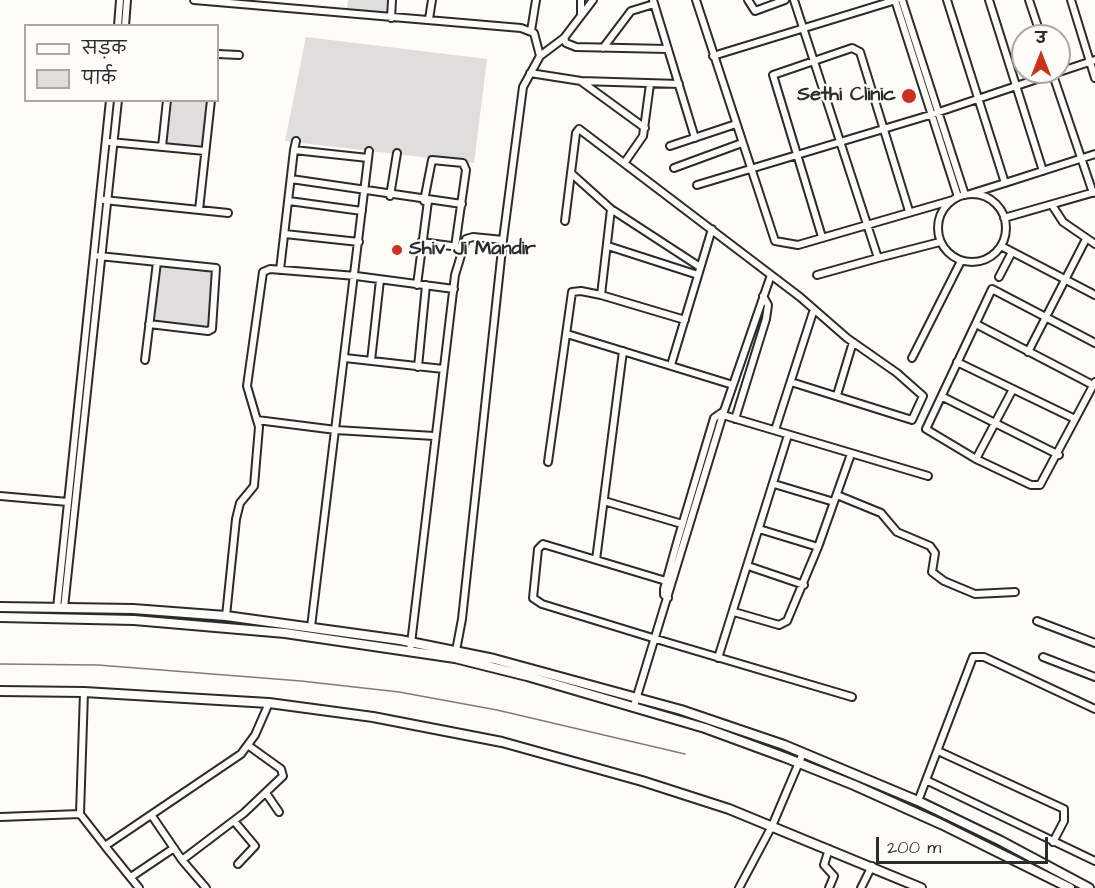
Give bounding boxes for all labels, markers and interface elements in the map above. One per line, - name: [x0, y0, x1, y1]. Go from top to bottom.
- legend: [24, 24, 219, 102]
- north arrow: [1011, 24, 1071, 84]
- text: उ: [1036, 27, 1046, 49]
- text: सड़क: [82, 36, 126, 61]
- text: पार्क: [82, 66, 116, 91]
- place label: Sethi Clinic: [797, 84, 896, 108]
- marker: Sethi Clinic: [900, 87, 918, 105]
- place label: Shiv Ji Mandir: [409, 238, 536, 262]
- marker: Shiv Ji Mandir: [390, 243, 404, 257]
- scale bar: [879, 825, 1052, 863]
- text: 200 m: [887, 835, 941, 860]

